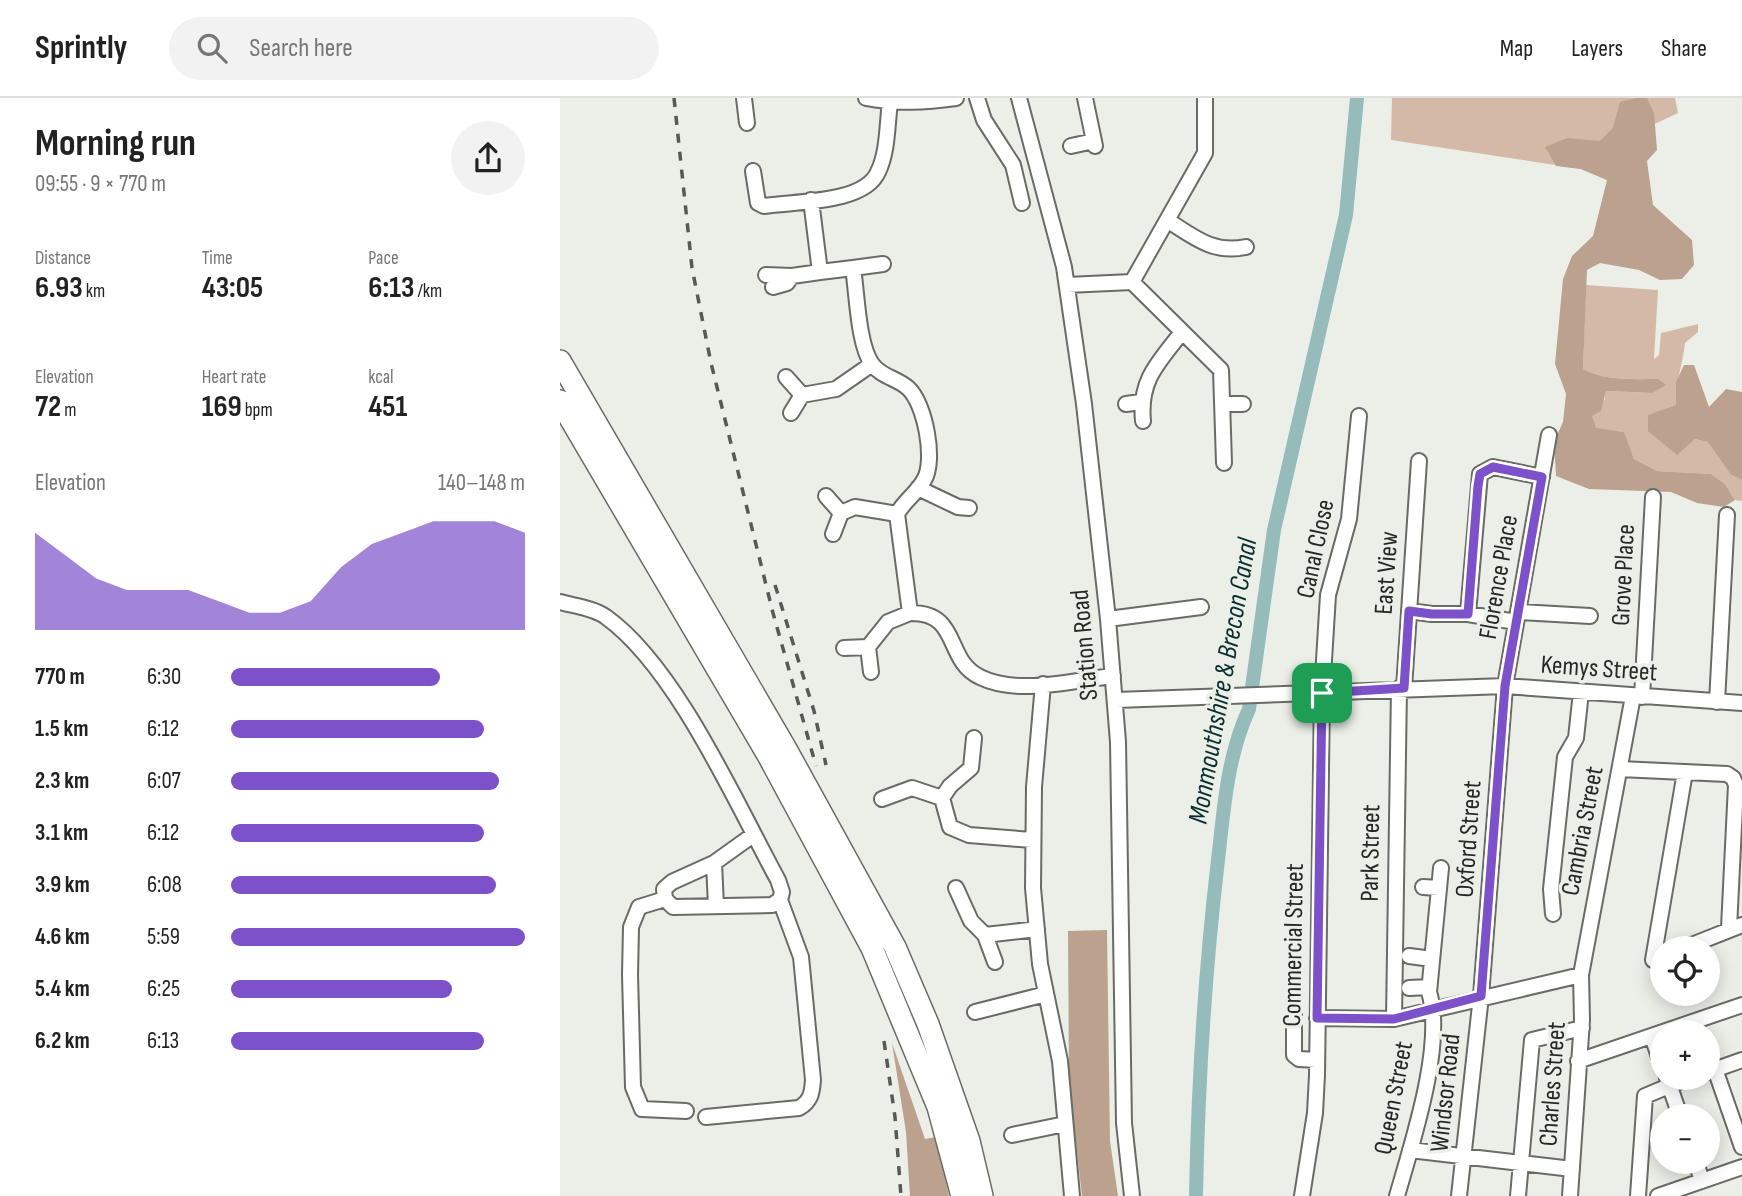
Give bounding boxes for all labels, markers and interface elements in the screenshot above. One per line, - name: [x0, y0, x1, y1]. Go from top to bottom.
- search box: [169, 17, 659, 80]
- text: Sprintly: [35, 28, 127, 68]
- icon: search: [193, 29, 231, 67]
- text: Search here: [249, 33, 353, 64]
- text: Map: [1500, 34, 1533, 63]
- text: Layers: [1571, 34, 1623, 63]
- text: Share: [1661, 34, 1707, 63]
- text: Morning run: [35, 121, 196, 166]
- button: share: [451, 121, 525, 195]
- text: 09:55 · 9 × 770 m: [35, 170, 166, 198]
- text: Distance: [35, 247, 91, 270]
- text: Time: [202, 247, 233, 270]
- text: Pace: [368, 247, 399, 270]
- text: 6.93: [35, 270, 83, 306]
- text: 43:05: [202, 270, 263, 306]
- text: 6:13: [368, 270, 414, 306]
- text: km: [83, 280, 105, 303]
- text: /km: [414, 280, 442, 303]
- text: Elevation: [35, 366, 94, 389]
- text: Heart rate: [202, 366, 267, 389]
- text: kcal: [368, 366, 393, 389]
- text: 72: [35, 389, 61, 425]
- text: 169: [202, 389, 242, 425]
- text: 451: [368, 389, 407, 425]
- text: m: [61, 399, 76, 422]
- text: bpm: [242, 399, 273, 422]
- text: Elevation: [35, 469, 106, 497]
- text: 140–148 m: [438, 469, 525, 497]
- street label: Canal Close: [1290, 497, 1342, 601]
- street label: Florence Place: [1473, 512, 1525, 642]
- street label: Grove Place: [1606, 523, 1642, 627]
- street label: East View: [1369, 530, 1405, 616]
- water label: Monmouthshire & Brecon Canal: [1182, 535, 1265, 826]
- street label: Station Road: [1065, 588, 1105, 702]
- street label: Kemys Street: [1540, 649, 1658, 689]
- text: 770 m: [35, 663, 85, 691]
- text: 6:30: [147, 663, 181, 691]
- pin: [1292, 663, 1352, 723]
- icon: arrive: [1303, 674, 1341, 712]
- text: 1.5 km: [35, 715, 88, 743]
- text: 6:12: [147, 715, 179, 743]
- street label: Cambria Street: [1555, 764, 1611, 898]
- text: 2.3 km: [35, 767, 89, 795]
- text: 6:07: [147, 767, 181, 795]
- street label: Oxford Street: [1449, 779, 1489, 899]
- street label: Park Street: [1355, 804, 1387, 902]
- text: 3.1 km: [35, 819, 88, 847]
- text: 6:12: [147, 819, 179, 847]
- street label: Commercial Street: [1277, 863, 1311, 1027]
- text: 3.9 km: [35, 871, 90, 899]
- text: 6:08: [147, 871, 182, 899]
- text: 4.6 km: [35, 923, 90, 951]
- text: 5:59: [147, 923, 180, 951]
- map controls: [1650, 936, 1720, 1174]
- button: locate: [1650, 936, 1720, 1006]
- text: 5.4 km: [35, 975, 90, 1003]
- text: 6:25: [147, 975, 180, 1003]
- button: +: [1650, 1020, 1720, 1090]
- street label: Charles Street: [1533, 1021, 1573, 1147]
- text: 6.2 km: [35, 1027, 90, 1055]
- text: 6:13: [147, 1027, 179, 1055]
- street label: Windsor Road: [1424, 1032, 1468, 1154]
- street label: Queen Street: [1368, 1039, 1420, 1157]
- button: −: [1650, 1104, 1720, 1174]

